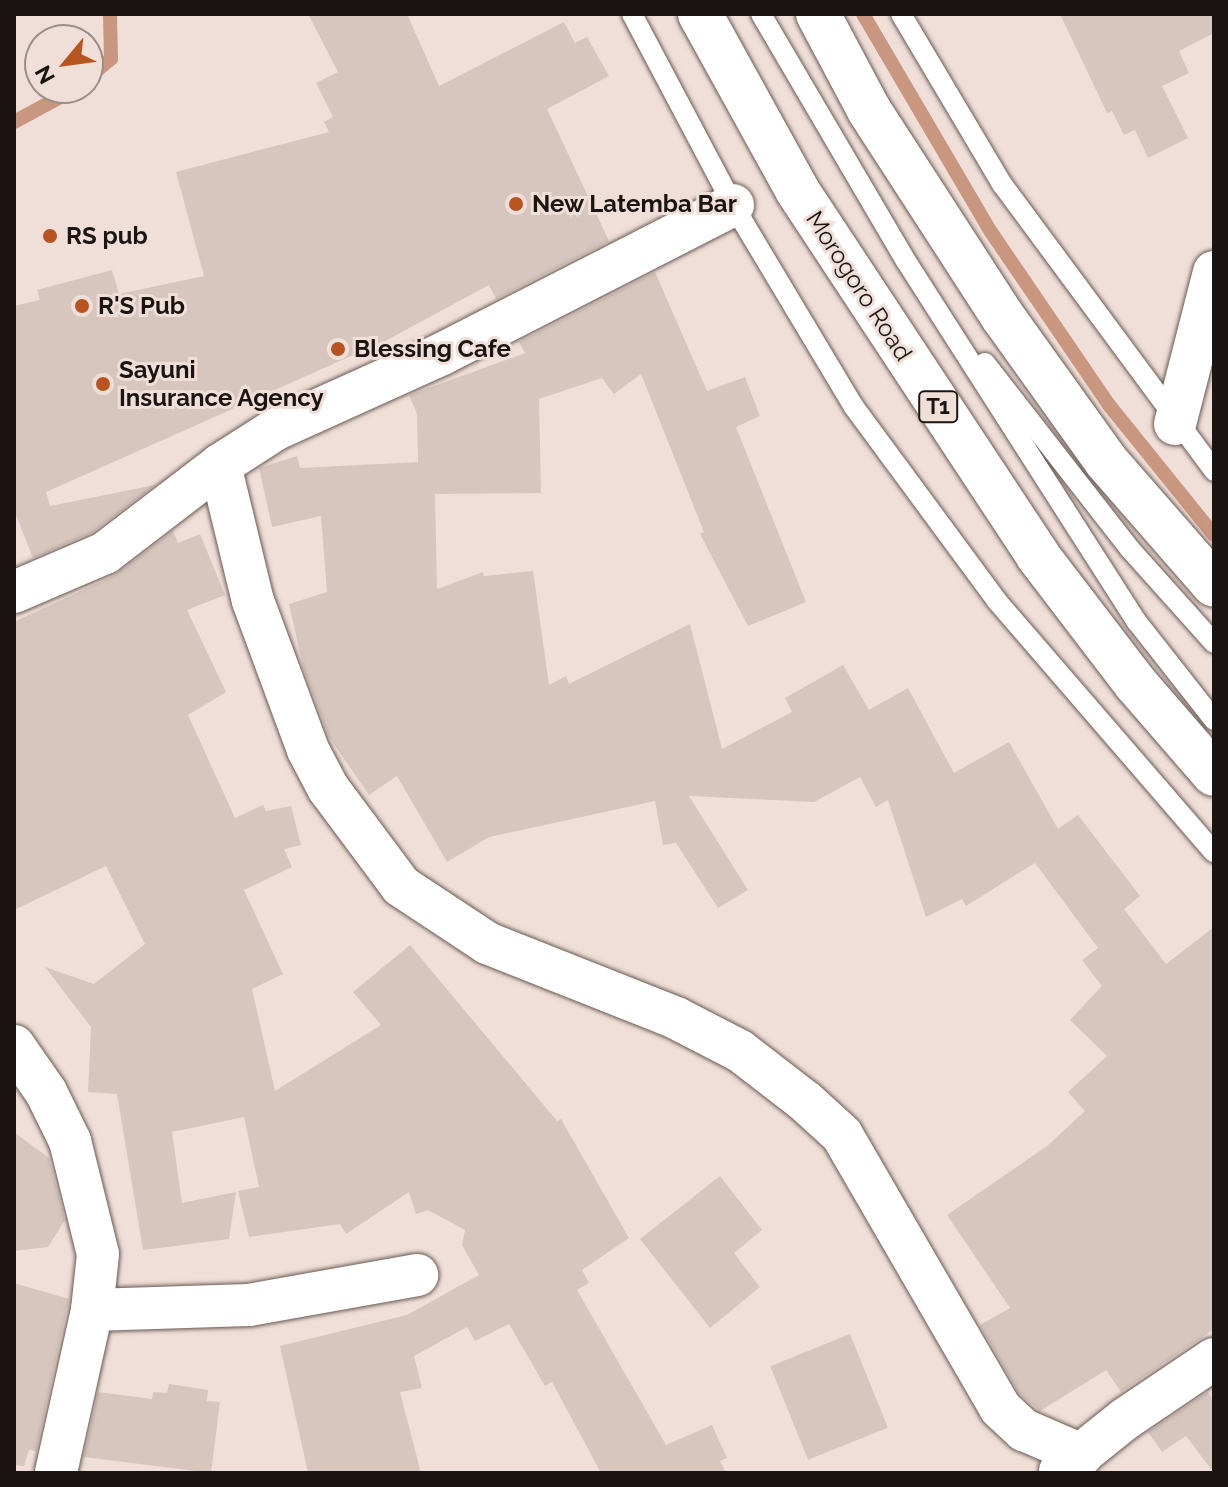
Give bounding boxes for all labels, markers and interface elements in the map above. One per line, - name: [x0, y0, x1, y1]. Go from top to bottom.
- north arrow: [24, 24, 104, 104]
- text: N: [29, 61, 60, 88]
- place label: New Latemba Bar: [532, 190, 738, 218]
- marker: New Latemba Bar: [507, 195, 525, 213]
- street label: Morogoro Road: [800, 206, 918, 366]
- place label: RS pub: [66, 222, 148, 250]
- marker: RS pub: [41, 227, 59, 245]
- place label: R'S Pub: [98, 292, 185, 320]
- marker: R'S Pub: [73, 297, 91, 315]
- place label: Blessing Cafe: [354, 335, 511, 363]
- marker: Blessing Cafe: [329, 340, 347, 358]
- place label: Sayuni Insurance Agency: [119, 356, 324, 412]
- marker: Sayuni Insurance Agency: [94, 375, 112, 393]
- road number: T1: [918, 389, 958, 425]

